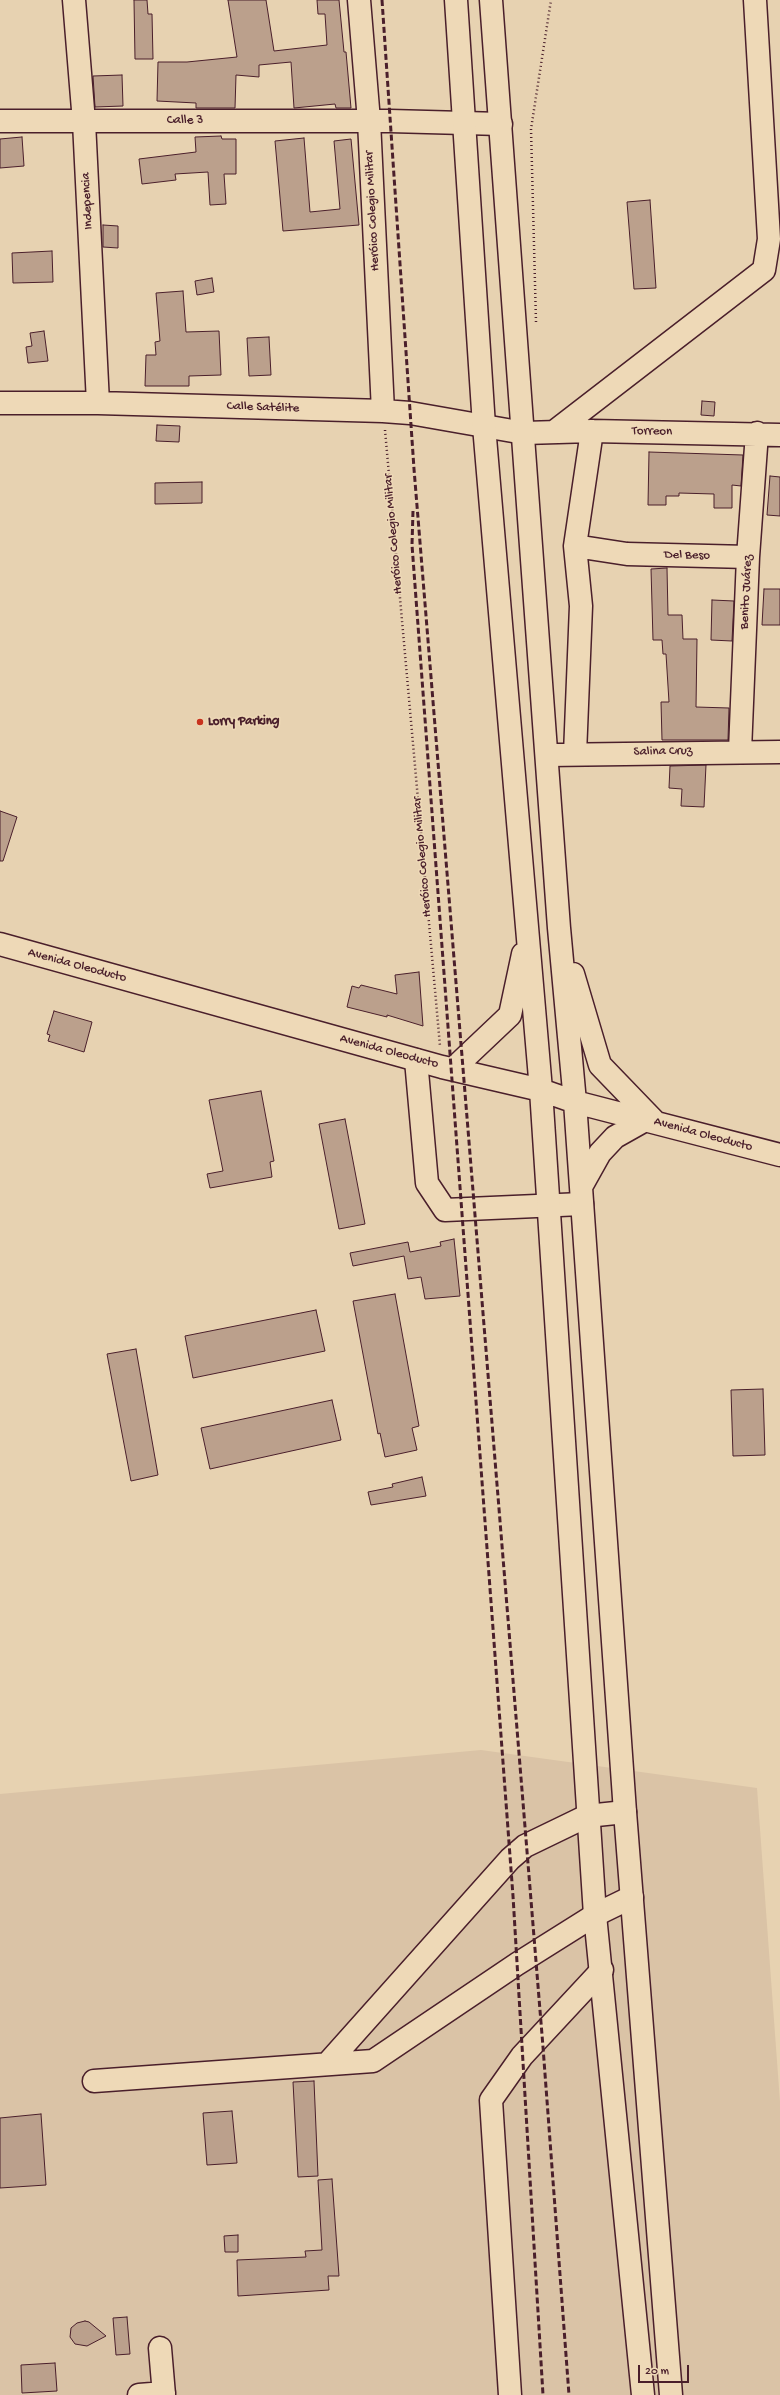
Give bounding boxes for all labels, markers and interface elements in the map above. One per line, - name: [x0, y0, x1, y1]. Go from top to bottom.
- street label: Calle 3: [167, 113, 203, 129]
- street label: Heróico Colegio Militar: [362, 150, 384, 272]
- street label: Indepencia: [79, 172, 97, 230]
- street label: Calle Satélite: [226, 399, 300, 417]
- street label: Torreon: [632, 424, 672, 440]
- street label: Heróico Colegio Militar: [381, 473, 407, 595]
- street label: Del Beso: [664, 548, 710, 564]
- street label: Benito Juárez: [737, 554, 757, 630]
- place label: Lorry Parking: [208, 714, 279, 730]
- marker: Lorry Parking: [195, 717, 205, 727]
- street label: Salina Cruz: [633, 744, 693, 760]
- street label: Heróico Colegio Militar: [410, 796, 436, 918]
- street label: Avenida Oleoducto: [26, 945, 128, 987]
- street label: Avenida Oleoducto: [338, 1031, 440, 1073]
- street label: Avenida Oleoducto: [652, 1114, 754, 1156]
- scale bar: [640, 2357, 691, 2383]
- text: 20 m: [645, 2365, 669, 2379]

